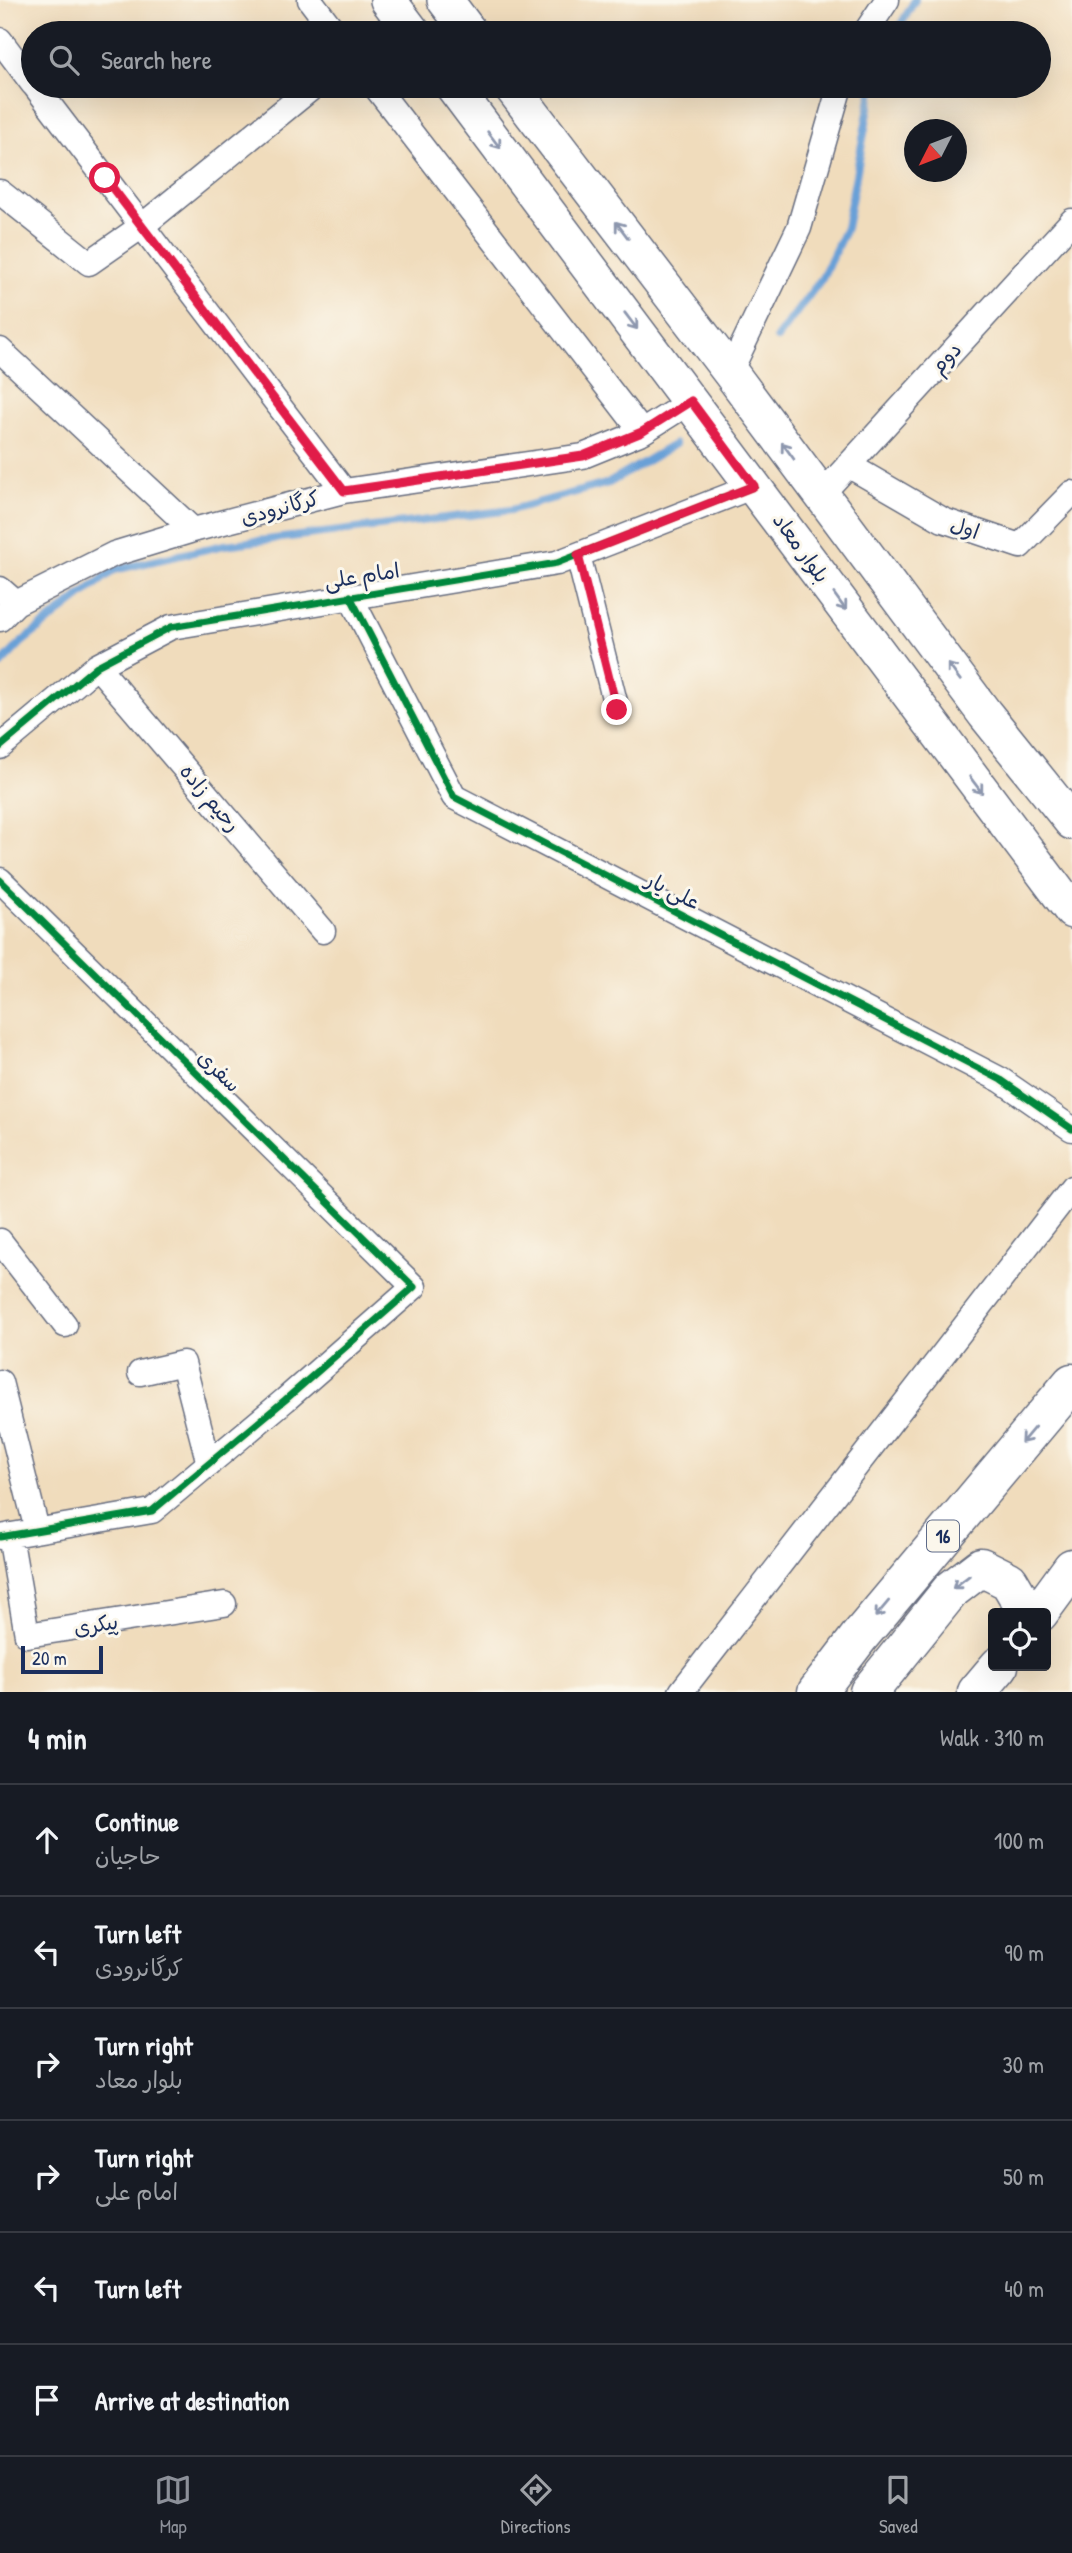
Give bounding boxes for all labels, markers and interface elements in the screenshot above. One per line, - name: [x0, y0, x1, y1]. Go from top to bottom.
- search box: [21, 21, 1051, 98]
- icon: search: [45, 41, 83, 79]
- text: Search here: [101, 42, 212, 77]
- north arrow: [904, 119, 967, 182]
- one-way arrow: [487, 130, 502, 149]
- route start: [89, 162, 120, 193]
- one-way arrow: [614, 221, 629, 240]
- one-way arrow: [624, 312, 639, 330]
- street label: دوم: [923, 335, 969, 381]
- one-way arrow: [781, 442, 796, 461]
- street label: کرگانرودی: [237, 483, 322, 532]
- street label: بلوار معاد: [766, 507, 837, 589]
- street label: اول: [947, 509, 984, 546]
- street label: امام علی: [322, 555, 402, 598]
- one-way arrow: [833, 592, 848, 611]
- one-way arrow: [947, 663, 961, 682]
- route end: [601, 694, 632, 725]
- street label: رحیم زاده: [172, 757, 247, 839]
- one-way arrow: [969, 775, 984, 794]
- street label: علی یار: [639, 864, 705, 916]
- street label: سفری: [191, 1043, 247, 1098]
- one-way arrow: [1020, 1425, 1036, 1443]
- road number: 16: [927, 1520, 959, 1552]
- one-way arrow: [952, 1575, 971, 1590]
- one-way arrow: [874, 1600, 890, 1618]
- street label: پیکری: [72, 1607, 120, 1642]
- map controls: [988, 1608, 1051, 1671]
- button: locate: [988, 1608, 1051, 1671]
- scale bar: [21, 1643, 103, 1675]
- text: 20 m: [32, 1645, 67, 1671]
- text: 4 min: [28, 1718, 87, 1758]
- text: Walk · 310 m: [940, 1722, 1044, 1753]
- text: Continue: [95, 1804, 179, 1839]
- icon: ahead: [28, 1821, 66, 1859]
- text: 100 m: [994, 1825, 1044, 1856]
- text: حاجیان: [95, 1840, 161, 1871]
- text: Turn left: [95, 1916, 181, 1951]
- icon: left: [28, 1933, 66, 1971]
- text: 90 m: [1004, 1937, 1044, 1968]
- text: کرگانرودی: [95, 1952, 183, 1983]
- text: Turn right: [95, 2028, 193, 2063]
- icon: right: [28, 2045, 66, 2083]
- text: 30 m: [1002, 2049, 1044, 2080]
- text: بلوار معاد: [95, 2064, 183, 2095]
- text: Turn right: [95, 2140, 193, 2175]
- icon: right: [28, 2157, 66, 2195]
- text: 50 m: [1003, 2161, 1044, 2192]
- text: امام علی: [95, 2176, 178, 2207]
- icon: left: [28, 2269, 66, 2307]
- text: Turn left: [95, 2271, 181, 2306]
- text: 40 m: [1004, 2273, 1044, 2304]
- icon: arrive: [28, 2381, 66, 2419]
- text: Arrive at destination: [95, 2383, 290, 2418]
- tab: Map: [154, 2471, 192, 2539]
- tab: Directions: [501, 2471, 571, 2539]
- tab: Saved: [879, 2471, 918, 2539]

